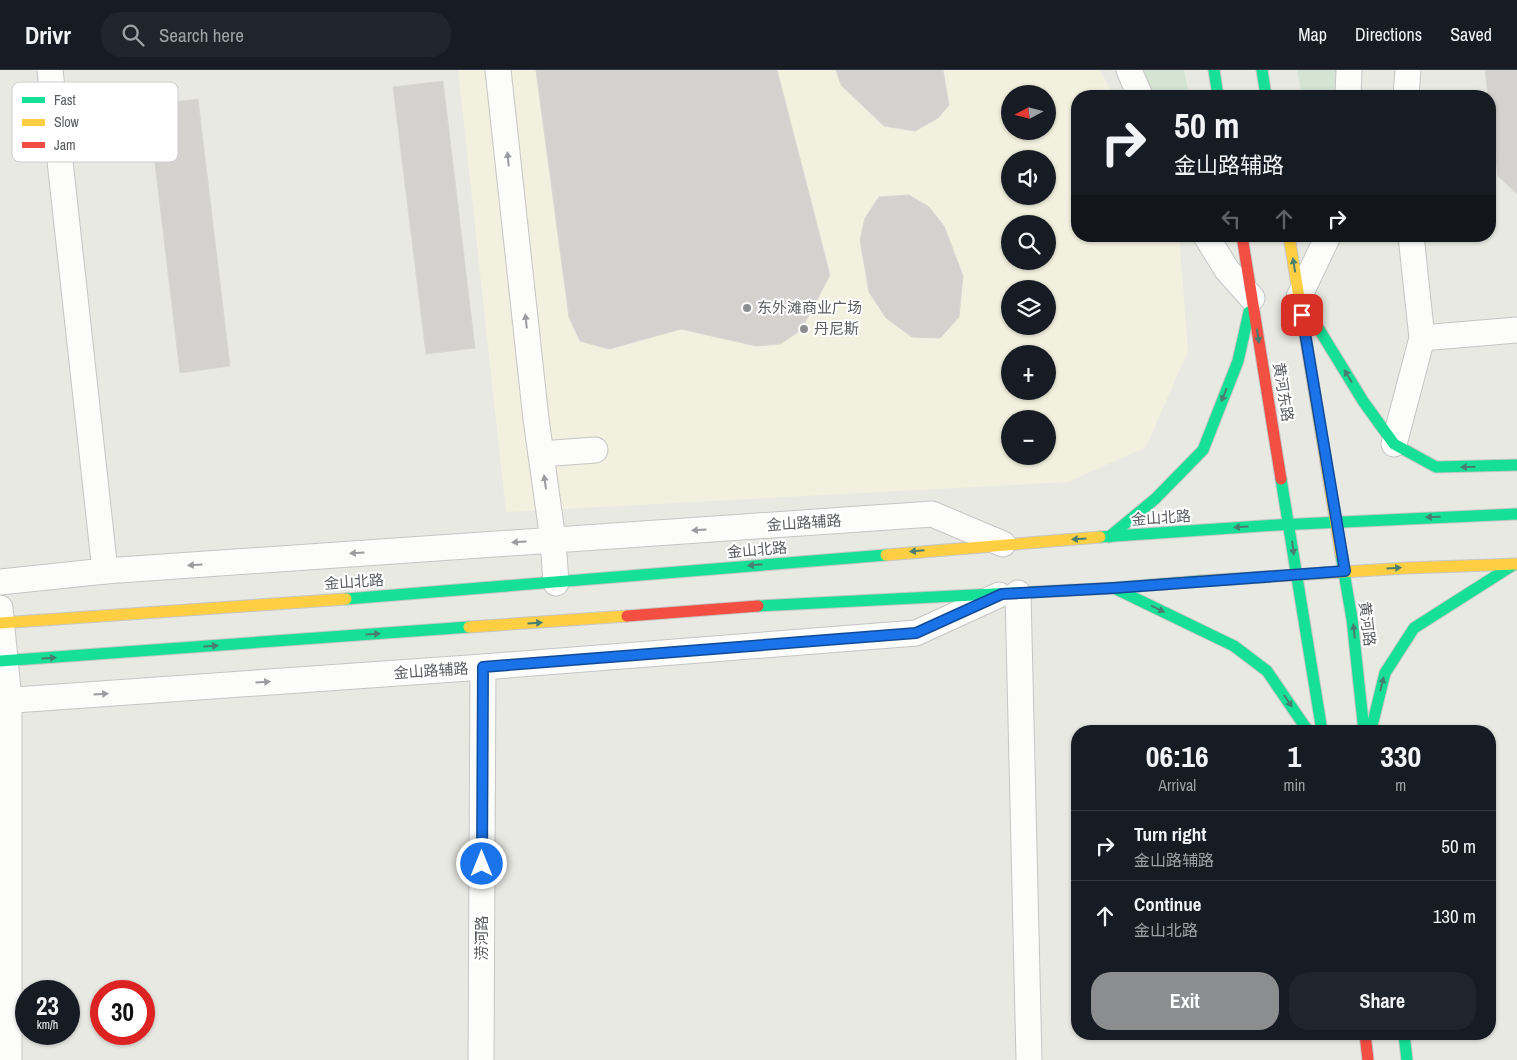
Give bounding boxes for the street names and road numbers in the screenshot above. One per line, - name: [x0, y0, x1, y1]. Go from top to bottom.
- street label: 黄河东路: [1268, 361, 1299, 423]
- street label: 金山北路: [1130, 505, 1192, 530]
- street label: 金山路辅路: [766, 509, 842, 536]
- street label: 金山北路: [726, 536, 788, 563]
- street label: 金山北路: [323, 569, 385, 594]
- street label: 黄河路: [1354, 600, 1381, 648]
- street label: 金山路辅路: [393, 657, 469, 684]
- street label: 涝河路: [471, 915, 492, 961]

